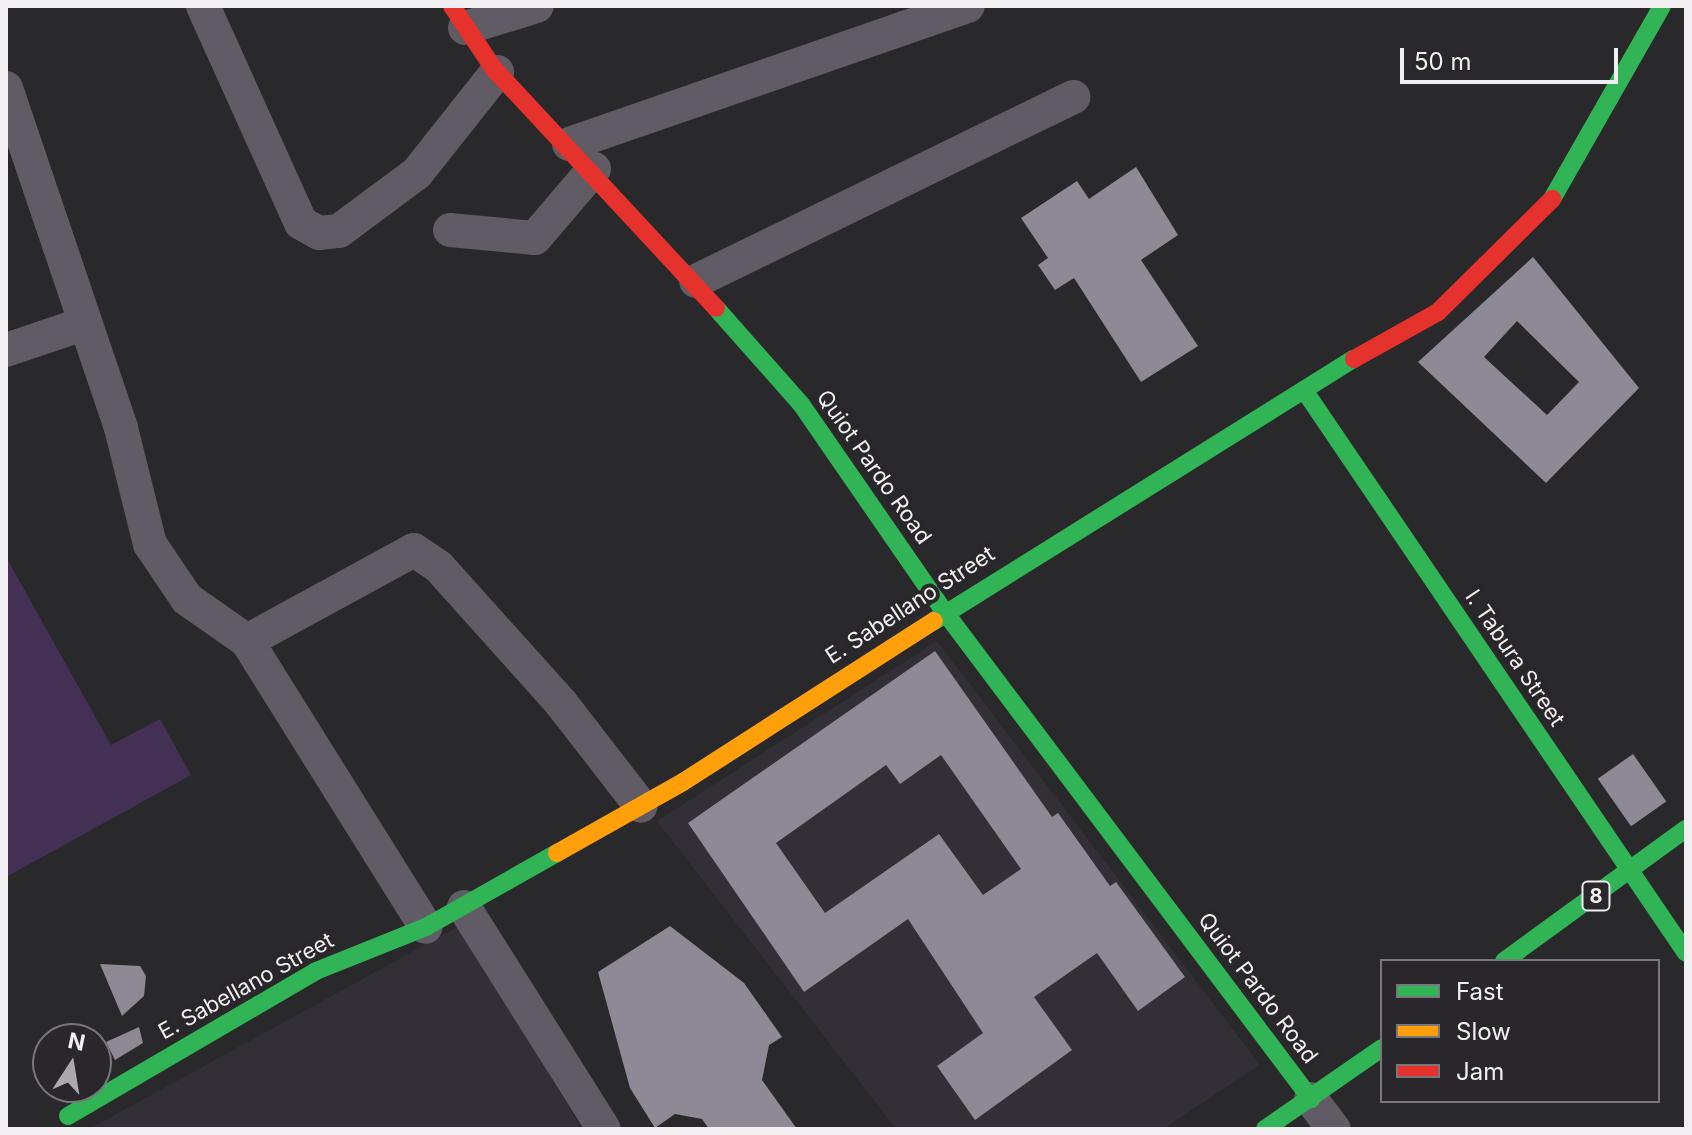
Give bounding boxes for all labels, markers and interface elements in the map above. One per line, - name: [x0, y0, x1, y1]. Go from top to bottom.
- scale bar: [1404, 32, 1622, 82]
- text: 50 m: [1414, 47, 1472, 76]
- street label: Quiot Pardo Road: [811, 385, 937, 549]
- street label: E. Sabellano Street: [821, 541, 999, 669]
- street label: I. Tabura Street: [1460, 585, 1570, 731]
- road number: 8: [1580, 880, 1612, 912]
- street label: Quiot Pardo Road: [1193, 907, 1323, 1069]
- street label: E. Sabellano Street: [154, 927, 338, 1045]
- legend: [1380, 959, 1660, 1103]
- text: Fast: [1456, 977, 1504, 1006]
- text: Slow: [1456, 1017, 1511, 1046]
- north arrow: [32, 1023, 112, 1103]
- text: N: [66, 1027, 87, 1056]
- text: Jam: [1456, 1057, 1504, 1086]

